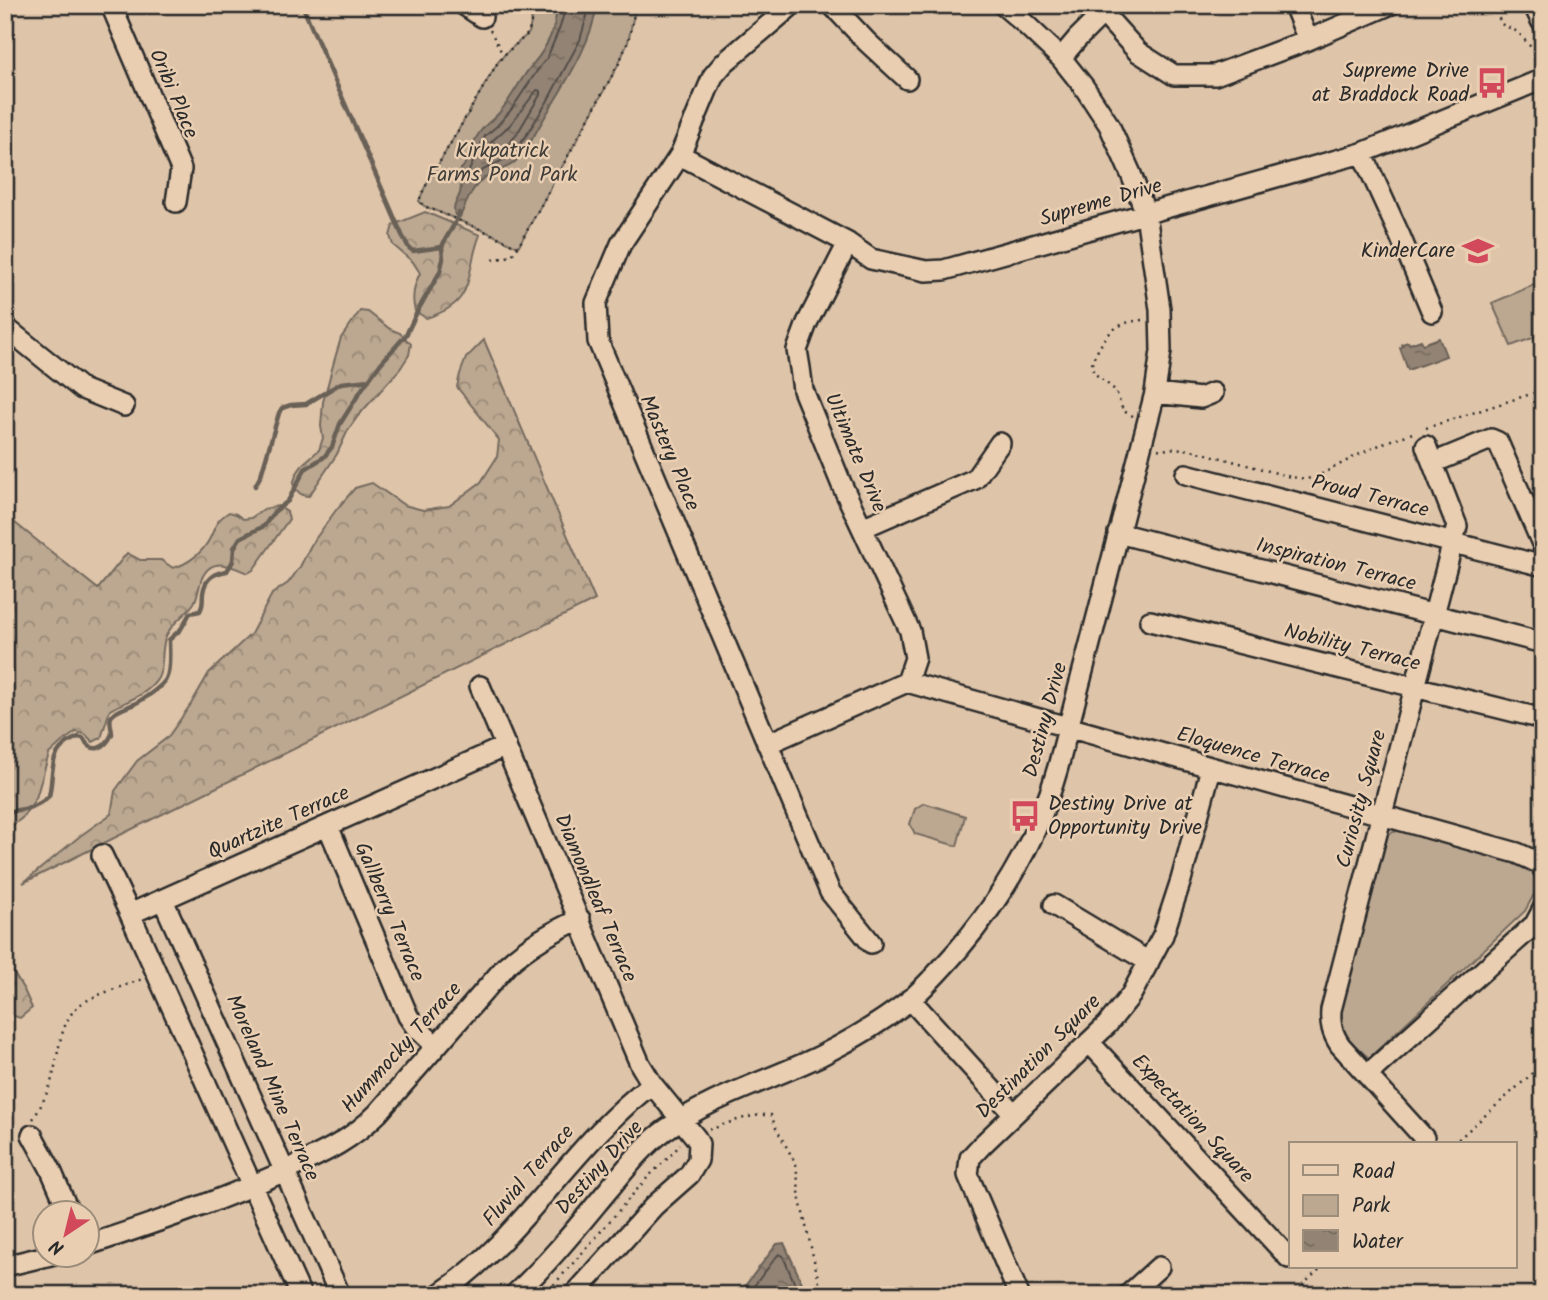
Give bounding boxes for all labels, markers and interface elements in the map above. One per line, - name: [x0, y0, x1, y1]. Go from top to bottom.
- street label: Oribi Place: [139, 44, 207, 144]
- place label: Supreme Drive at Braddock Road: [1312, 55, 1470, 112]
- bus stop icon: Supreme Drive at Braddock Road: [1475, 66, 1509, 100]
- park label: Kirkpatrick Farms Pond Park: [427, 135, 578, 192]
- street label: Supreme Drive: [1036, 170, 1167, 236]
- school or university icon: KinderCare: [1461, 234, 1495, 268]
- place label: KinderCare: [1361, 235, 1456, 268]
- street label: Ultimate Drive: [815, 388, 895, 518]
- street label: Mastery Place: [630, 390, 709, 517]
- street label: Proud Terrace: [1308, 466, 1433, 528]
- street label: Inspiration Terrace: [1252, 529, 1420, 601]
- street label: Nobility Terrace: [1280, 615, 1424, 681]
- street label: Destiny Drive: [1015, 658, 1077, 781]
- street label: Eloquence Terrace: [1172, 718, 1334, 794]
- street label: Curiosity Square: [1328, 726, 1396, 872]
- street label: Quartzite Terrace: [203, 777, 356, 869]
- place label: Destiny Drive at Opportunity Drive: [1048, 788, 1203, 845]
- bus stop icon: Destiny Drive at Opportunity Drive: [1008, 799, 1042, 833]
- street label: Diamondleaf Terrace: [545, 809, 646, 988]
- street label: Gallberry Terrace: [345, 837, 433, 987]
- street label: Hummocky Terrace: [334, 974, 471, 1121]
- street label: Destination Square: [969, 986, 1110, 1127]
- street label: Moreland Mine Terrace: [216, 989, 328, 1187]
- street label: Expectation Square: [1123, 1046, 1262, 1192]
- street label: Destiny Drive: [548, 1113, 652, 1223]
- street label: Fluvial Terrace: [475, 1117, 583, 1235]
- legend: [1289, 1142, 1516, 1268]
- text: Road: [1352, 1156, 1395, 1189]
- text: Park: [1352, 1190, 1390, 1223]
- north arrow: [32, 1198, 102, 1268]
- text: Water: [1352, 1226, 1404, 1259]
- text: N: [44, 1231, 71, 1262]

